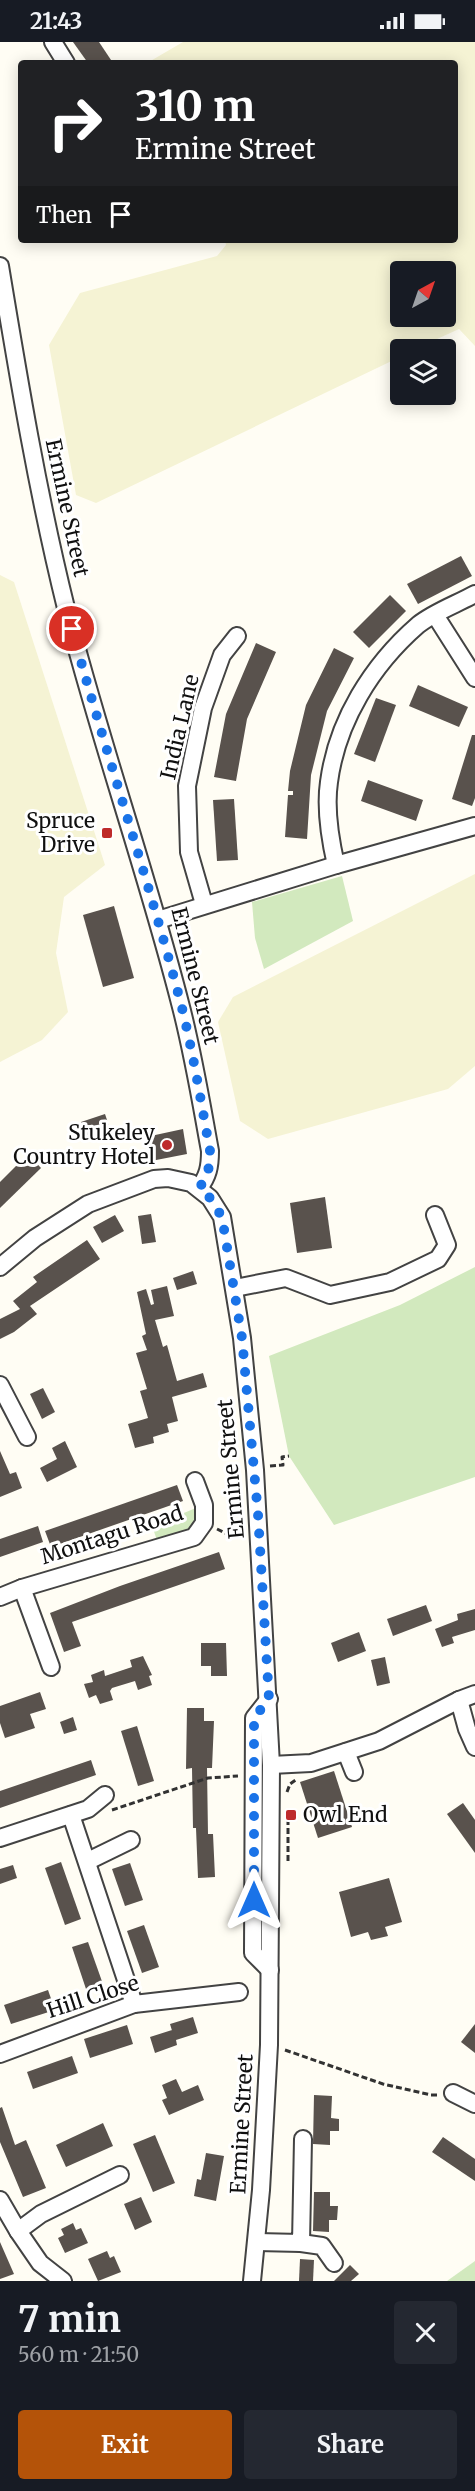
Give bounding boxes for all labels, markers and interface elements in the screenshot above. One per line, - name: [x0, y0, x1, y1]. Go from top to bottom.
- text: 21:43: [30, 7, 82, 35]
- text: 310 m: [135, 80, 255, 132]
- icon: right: [36, 84, 114, 162]
- text: Ermine Street: [135, 132, 315, 166]
- icon: arrive: [104, 198, 137, 231]
- text: Then: [36, 201, 92, 229]
- north arrow: [390, 261, 456, 327]
- map controls: [390, 261, 456, 405]
- button: layers: [390, 339, 456, 405]
- street label: Ermine Street: [40, 436, 95, 579]
- pin: [46, 603, 97, 654]
- icon: arrive: [55, 612, 88, 645]
- street label: India Lane: [154, 672, 205, 782]
- place label: Spruce Drive: [26, 807, 95, 858]
- marker: Spruce Drive: [100, 826, 114, 840]
- street label: Ermine Street: [165, 905, 226, 1047]
- place label: Stukeley Country Hotel: [13, 1119, 156, 1170]
- marker: Stukeley Country Hotel: [160, 1138, 174, 1152]
- street label: Ermine Street: [211, 1398, 250, 1540]
- street label: Montagu Road: [37, 1499, 187, 1570]
- place label: Owl End: [303, 1801, 388, 1828]
- marker: Owl End: [284, 1808, 298, 1822]
- position arrow: [222, 1868, 286, 1932]
- street label: Hill Close: [43, 1969, 142, 2024]
- street label: Ermine Street: [224, 2053, 259, 2195]
- text: 7 min: [18, 2297, 121, 2342]
- button: close: [394, 2301, 457, 2364]
- text: 560 m · 21:50: [18, 2342, 139, 2367]
- button: Exit: [18, 2410, 232, 2479]
- button: Share: [244, 2410, 457, 2479]

